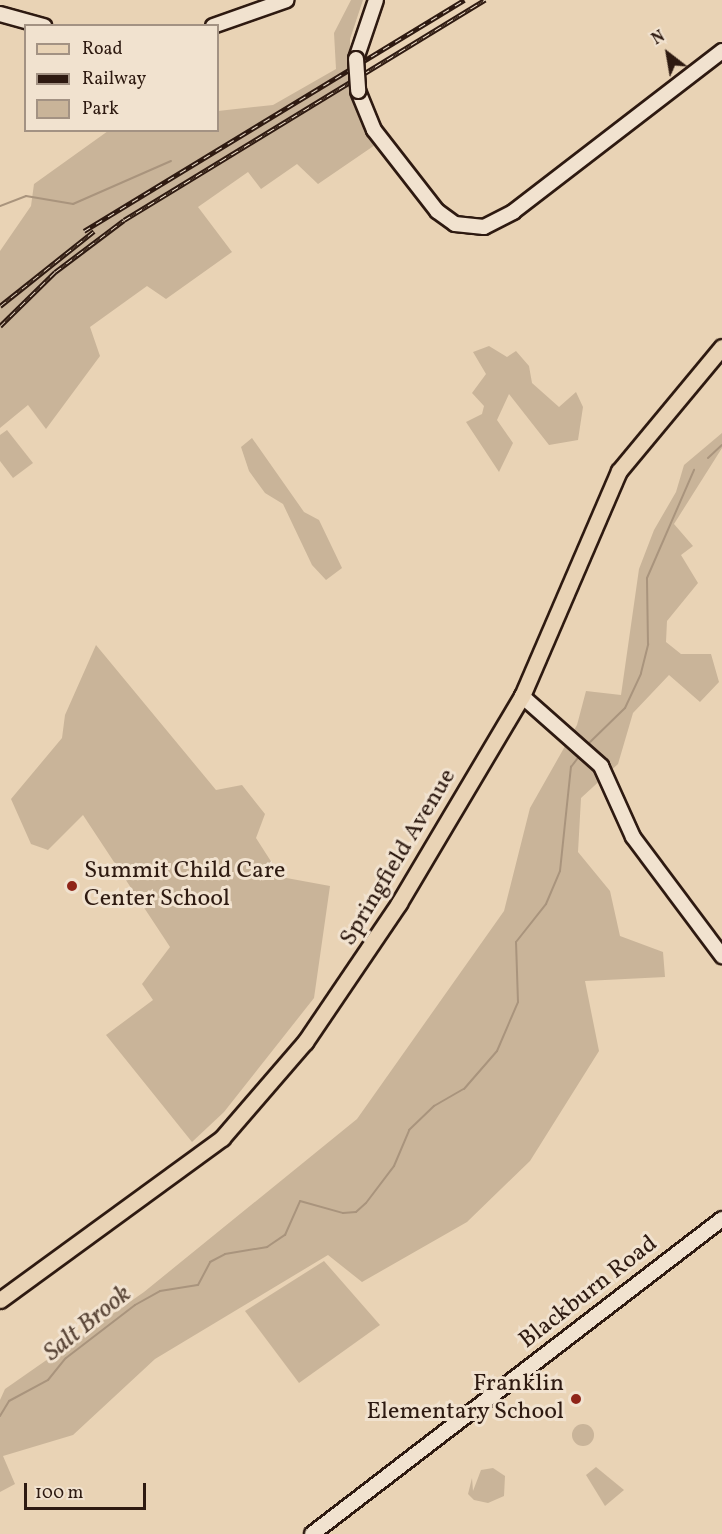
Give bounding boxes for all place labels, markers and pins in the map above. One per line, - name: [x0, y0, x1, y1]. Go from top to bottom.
- place label: Summit Child Care Center School: [84, 858, 285, 914]
- marker: Summit Child Care Center School: [65, 879, 79, 893]
- place label: Franklin Elementary School: [366, 1371, 564, 1427]
- marker: Franklin Elementary School: [569, 1392, 583, 1406]

